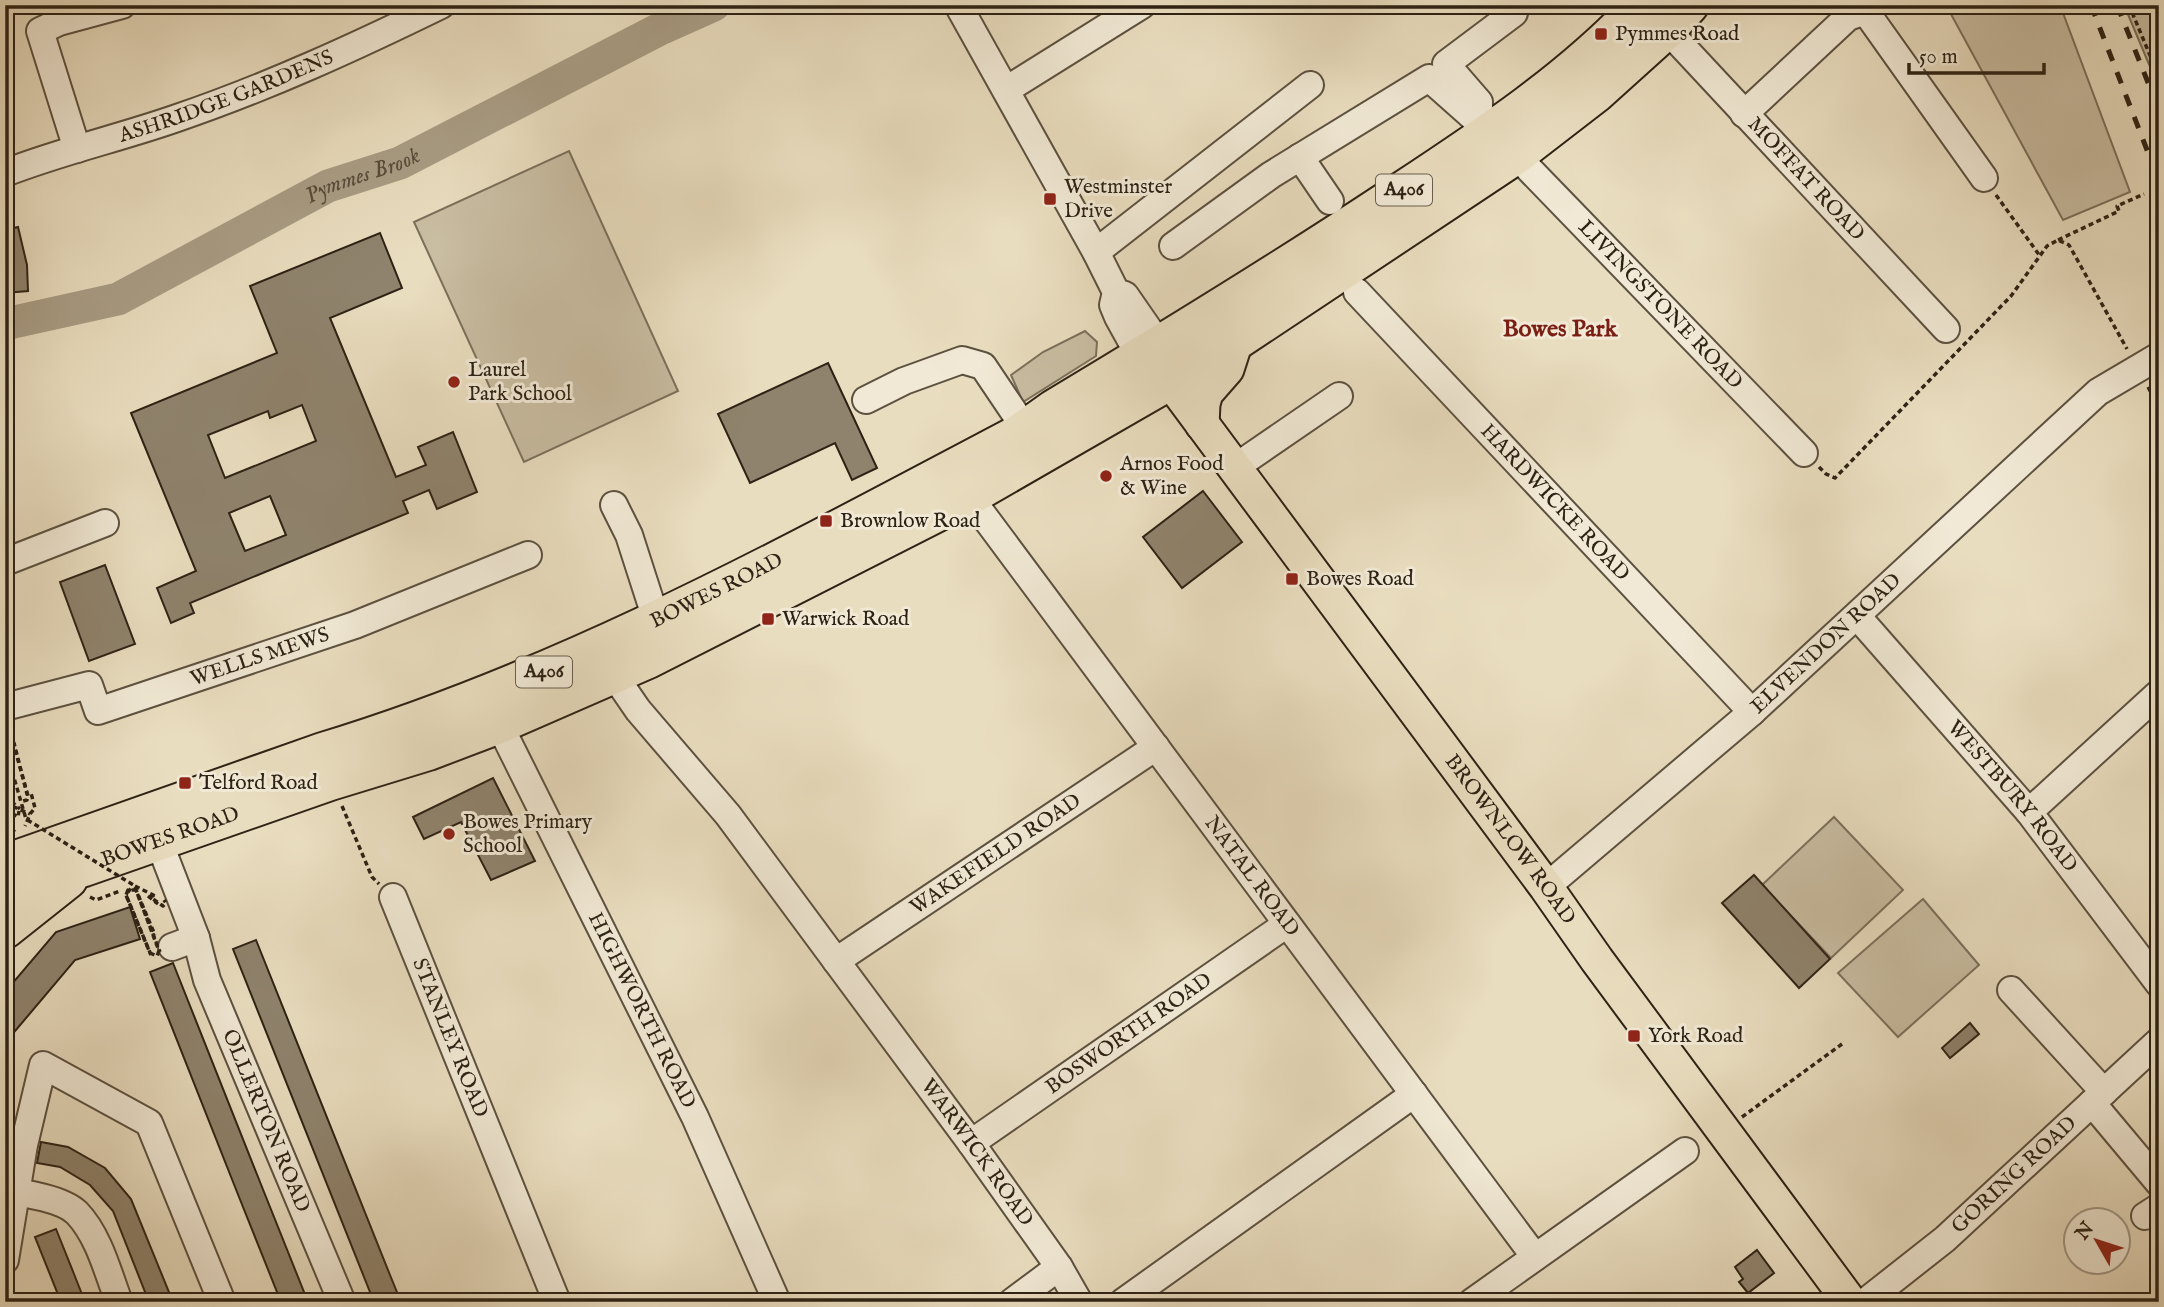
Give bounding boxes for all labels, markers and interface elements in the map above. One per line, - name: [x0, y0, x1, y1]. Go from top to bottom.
- place label: Pymmes Road: [1615, 21, 1740, 48]
- marker: Pymmes Road: [1593, 26, 1609, 42]
- scale bar: [1909, 32, 2043, 76]
- street label: ASHRIDGE GARDENS: [115, 44, 338, 149]
- text: 50 m: [1919, 44, 1958, 71]
- street label: MOFFAT ROAD: [1742, 111, 1870, 247]
- water label: Pymmes Brook: [300, 141, 425, 210]
- place label: Westminster Drive: [1064, 174, 1172, 225]
- road number: A406: [1376, 174, 1432, 206]
- marker: Westminster Drive: [1042, 191, 1058, 207]
- street label: LIVINGSTONE ROAD: [1572, 214, 1748, 395]
- district label: Bowes Park: [1503, 314, 1618, 345]
- place label: Laurel Park School: [468, 357, 572, 408]
- marker: Laurel Park School: [446, 374, 462, 390]
- street label: HARDWICKE ROAD: [1474, 418, 1636, 587]
- place label: Arnos Food & Wine: [1119, 451, 1224, 502]
- marker: Arnos Food & Wine: [1098, 468, 1114, 484]
- place label: Brownlow Road: [840, 508, 981, 535]
- marker: Brownlow Road: [818, 513, 834, 529]
- street label: BOWES ROAD: [646, 547, 787, 635]
- place label: Bowes Road: [1306, 566, 1415, 593]
- street label: ELVENDON ROAD: [1745, 567, 1907, 720]
- marker: Bowes Road: [1284, 571, 1300, 587]
- place label: Warwick Road: [782, 606, 910, 633]
- marker: Warwick Road: [760, 611, 776, 627]
- street label: WELLS MEWS: [187, 621, 333, 693]
- road number: A406: [516, 656, 572, 688]
- street label: WESTBURY ROAD: [1941, 715, 2083, 878]
- street label: BROWNLOW ROAD: [1439, 749, 1582, 930]
- place label: Telford Road: [199, 770, 318, 797]
- marker: Telford Road: [177, 775, 193, 791]
- street label: WAKEFIELD ROAD: [905, 787, 1086, 921]
- street label: BOWES ROAD: [98, 800, 243, 873]
- place label: Bowes Primary School: [463, 809, 593, 860]
- street label: NATAL ROAD: [1198, 811, 1306, 942]
- marker: Bowes Primary School: [441, 826, 457, 842]
- street label: HIGHWORTH ROAD: [582, 908, 702, 1113]
- street label: STANLEY ROAD: [406, 954, 494, 1122]
- street label: BOSWORTH ROAD: [1040, 967, 1217, 1101]
- place label: York Road: [1648, 1023, 1744, 1050]
- street label: OLLERTON ROAD: [216, 1025, 316, 1216]
- marker: York Road: [1626, 1028, 1642, 1044]
- street label: WARWICK ROAD: [915, 1073, 1039, 1232]
- street label: GORING ROAD: [1946, 1110, 2083, 1240]
- north arrow: [2062, 1206, 2132, 1276]
- text: N: [2070, 1217, 2100, 1246]

